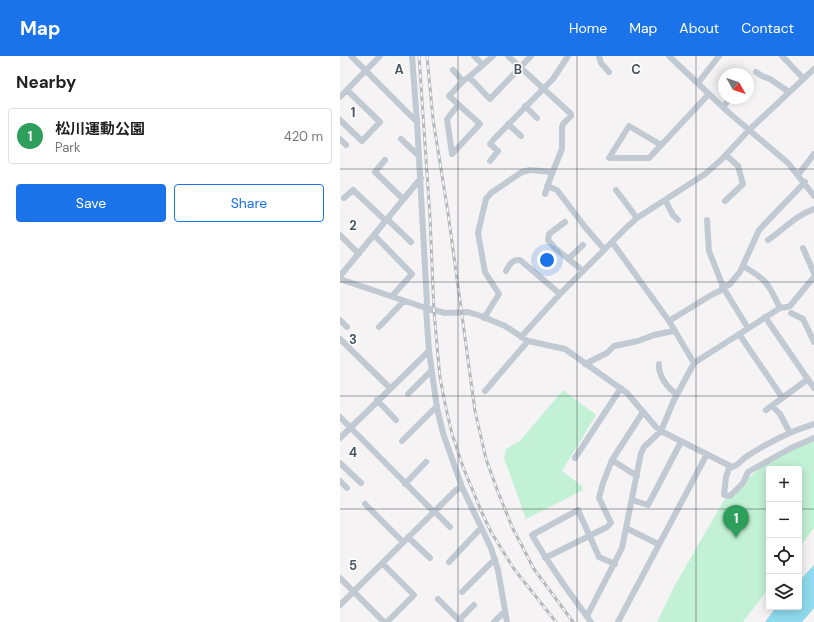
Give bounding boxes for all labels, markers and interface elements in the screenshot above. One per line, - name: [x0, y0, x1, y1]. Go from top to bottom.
- text: Map: [20, 16, 60, 41]
- text: Home: [569, 19, 607, 37]
- text: Map: [629, 19, 657, 37]
- text: About: [679, 19, 719, 37]
- text: Contact: [741, 19, 794, 37]
- text: A: [394, 61, 404, 78]
- text: B: [514, 61, 522, 78]
- text: C: [631, 61, 641, 78]
- north arrow: [718, 68, 754, 104]
- text: Nearby: [16, 71, 76, 93]
- text: 1: [351, 104, 355, 121]
- text: 松川運動公園: [55, 119, 145, 139]
- text: 1: [28, 128, 32, 145]
- text: 420 m: [284, 128, 323, 145]
- text: Park: [55, 139, 81, 156]
- button: Save: [16, 184, 166, 222]
- button: Share: [174, 184, 324, 222]
- text: 2: [349, 217, 357, 234]
- your location: [537, 250, 557, 270]
- text: 3: [349, 331, 357, 348]
- text: 4: [349, 444, 357, 461]
- map controls: [766, 466, 802, 610]
- button: +: [766, 466, 802, 502]
- button: −: [766, 502, 802, 538]
- pin: 1: [723, 505, 749, 538]
- button: locate: [766, 538, 802, 574]
- text: 5: [349, 557, 357, 574]
- button: layers: [766, 574, 802, 610]

